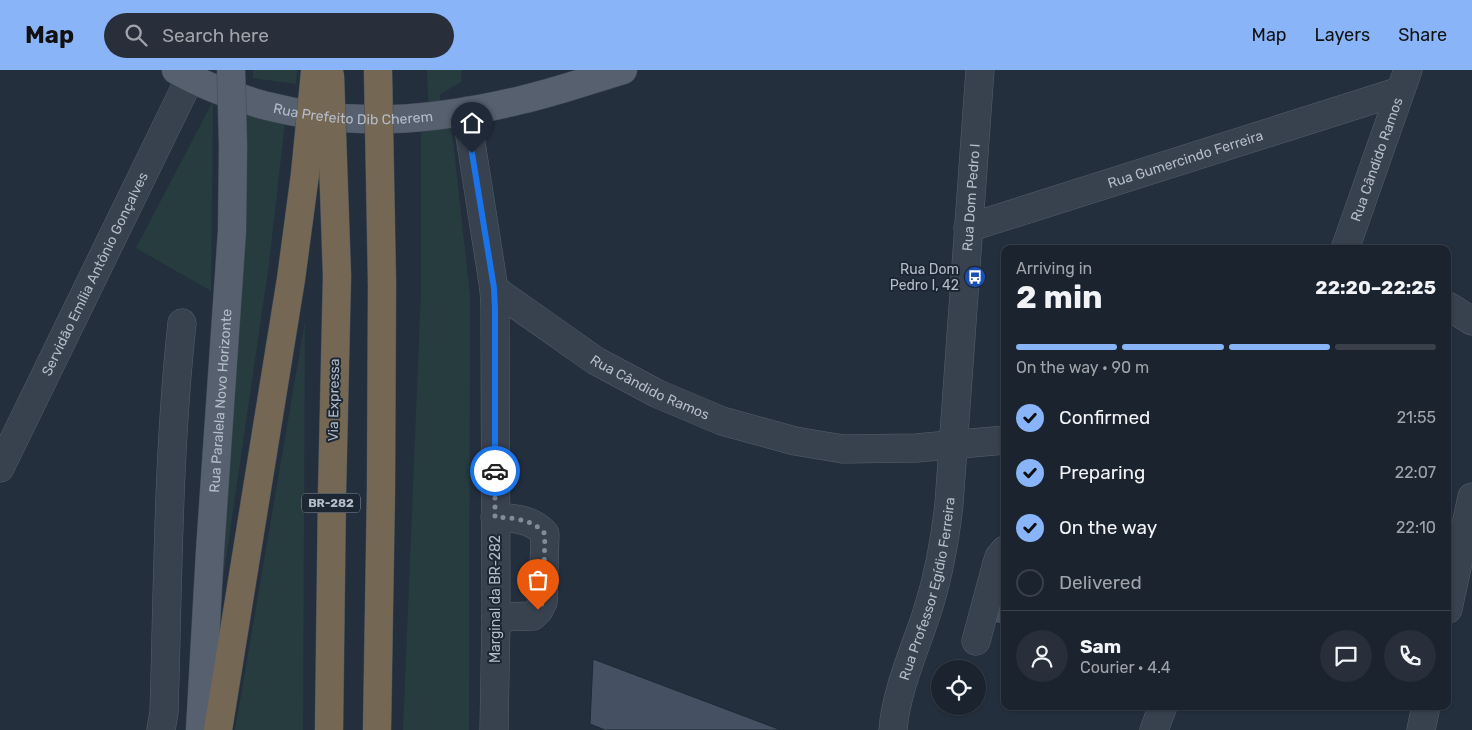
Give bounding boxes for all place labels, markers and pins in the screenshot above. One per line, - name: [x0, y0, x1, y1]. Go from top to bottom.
- pin: [451, 102, 493, 153]
- place label: Rua Dom Pedro I, 42: [890, 261, 959, 294]
- bus stop icon: Rua Dom Pedro I, 42: [963, 265, 987, 289]
- pin: [517, 559, 559, 610]

